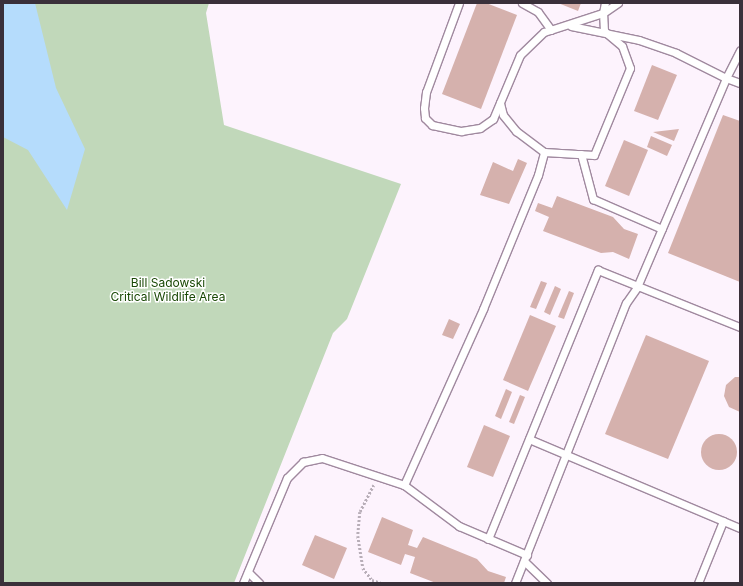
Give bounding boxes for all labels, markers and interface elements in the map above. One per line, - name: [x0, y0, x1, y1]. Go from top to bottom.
- park label: Bill Sadowski Critical Wildlife Area: [111, 276, 225, 304]

